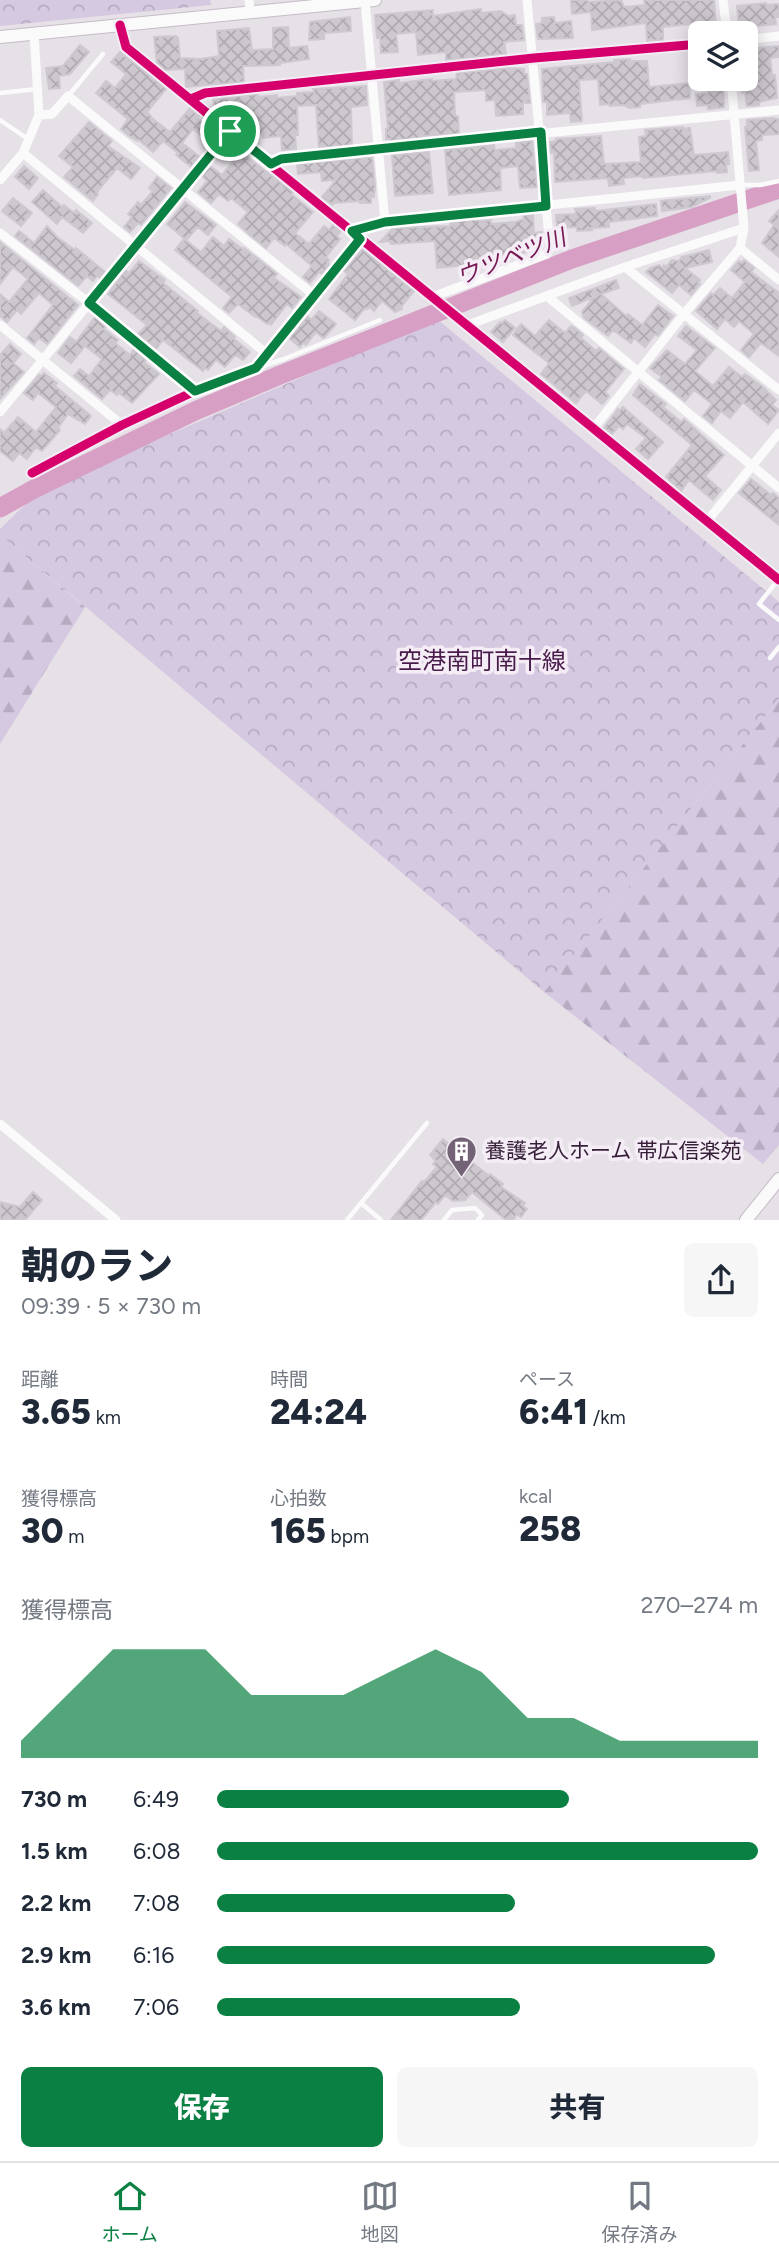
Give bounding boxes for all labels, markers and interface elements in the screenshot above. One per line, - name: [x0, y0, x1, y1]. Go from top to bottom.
- map controls: [688, 21, 758, 91]
- button: layers: [688, 21, 758, 91]
- pin: [200, 101, 260, 161]
- icon: arrive: [211, 112, 249, 150]
- water label: ウツベツ川: [452, 222, 572, 291]
- district label: 空港南町南十線: [398, 646, 566, 675]
- building icon: 養護老人ホーム 帯広信楽苑: [445, 1134, 479, 1178]
- place label: 養護老人ホーム 帯広信楽苑: [485, 1138, 742, 1163]
- text: 朝のラン: [21, 1243, 173, 1289]
- button: share: [684, 1243, 758, 1317]
- text: 09:39 · 5 × 730 m: [21, 1292, 201, 1320]
- text: 距離: [21, 1368, 59, 1391]
- text: 時間: [270, 1368, 308, 1391]
- text: ペース: [519, 1368, 575, 1391]
- text: 3.65: [21, 1391, 91, 1433]
- text: 24:24: [270, 1391, 367, 1433]
- text: 6:41: [519, 1391, 588, 1433]
- text: km: [91, 1406, 121, 1429]
- text: /km: [588, 1406, 626, 1429]
- text: kcal: [519, 1485, 552, 1508]
- text: 獲得標高: [21, 1487, 97, 1510]
- text: 心拍数: [270, 1487, 327, 1510]
- text: 258: [519, 1508, 581, 1550]
- text: 30: [21, 1510, 63, 1552]
- text: 165: [270, 1510, 326, 1552]
- text: m: [63, 1525, 84, 1548]
- text: bpm: [326, 1525, 369, 1548]
- text: 270–274 m: [641, 1591, 758, 1619]
- text: 獲得標高: [21, 1596, 113, 1624]
- text: 730 m: [21, 1785, 87, 1813]
- text: 6:49: [133, 1785, 179, 1813]
- text: 1.5 km: [21, 1837, 88, 1865]
- text: 6:08: [133, 1837, 181, 1865]
- text: 2.2 km: [21, 1889, 91, 1917]
- text: 7:08: [133, 1889, 180, 1917]
- text: 2.9 km: [21, 1941, 91, 1969]
- text: 6:16: [133, 1941, 174, 1969]
- text: 3.6 km: [21, 1993, 91, 2021]
- text: 7:06: [133, 1993, 179, 2021]
- button: 保存: [21, 2067, 383, 2147]
- button: 共有: [397, 2067, 758, 2147]
- tab: ホーム: [101, 2177, 158, 2246]
- tab: 地図: [361, 2177, 399, 2246]
- tab: 保存済み: [602, 2177, 678, 2246]

